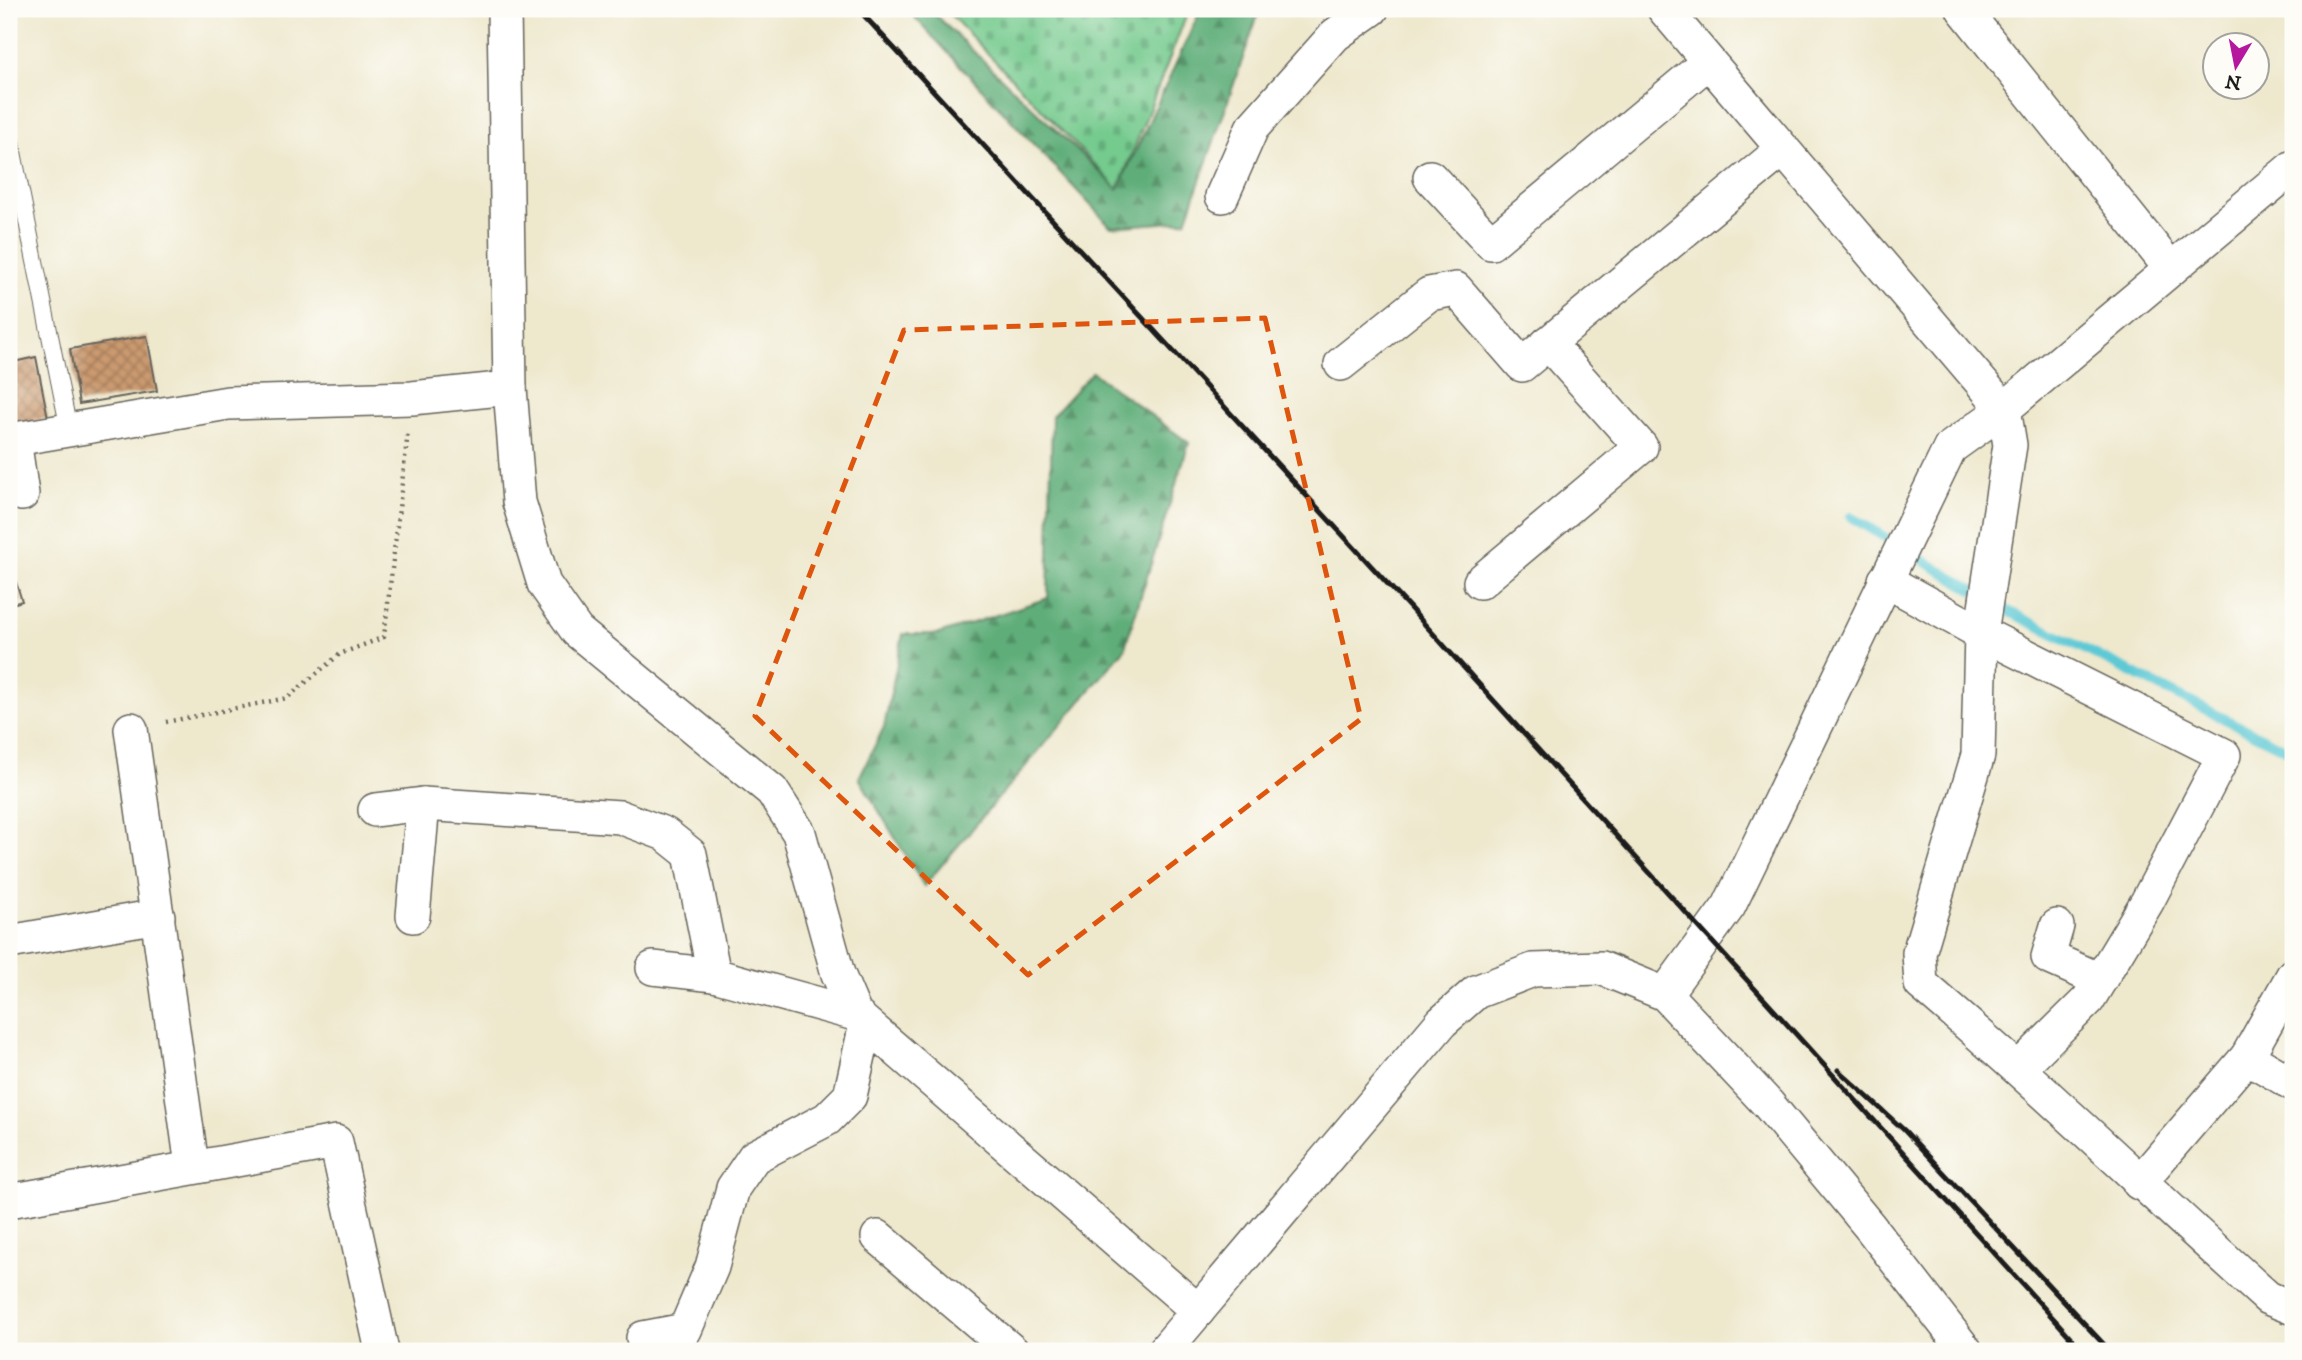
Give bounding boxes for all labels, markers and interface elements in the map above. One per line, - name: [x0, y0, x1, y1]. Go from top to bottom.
- north arrow: [2200, 32, 2270, 102]
- text: N: [2223, 69, 2243, 94]

